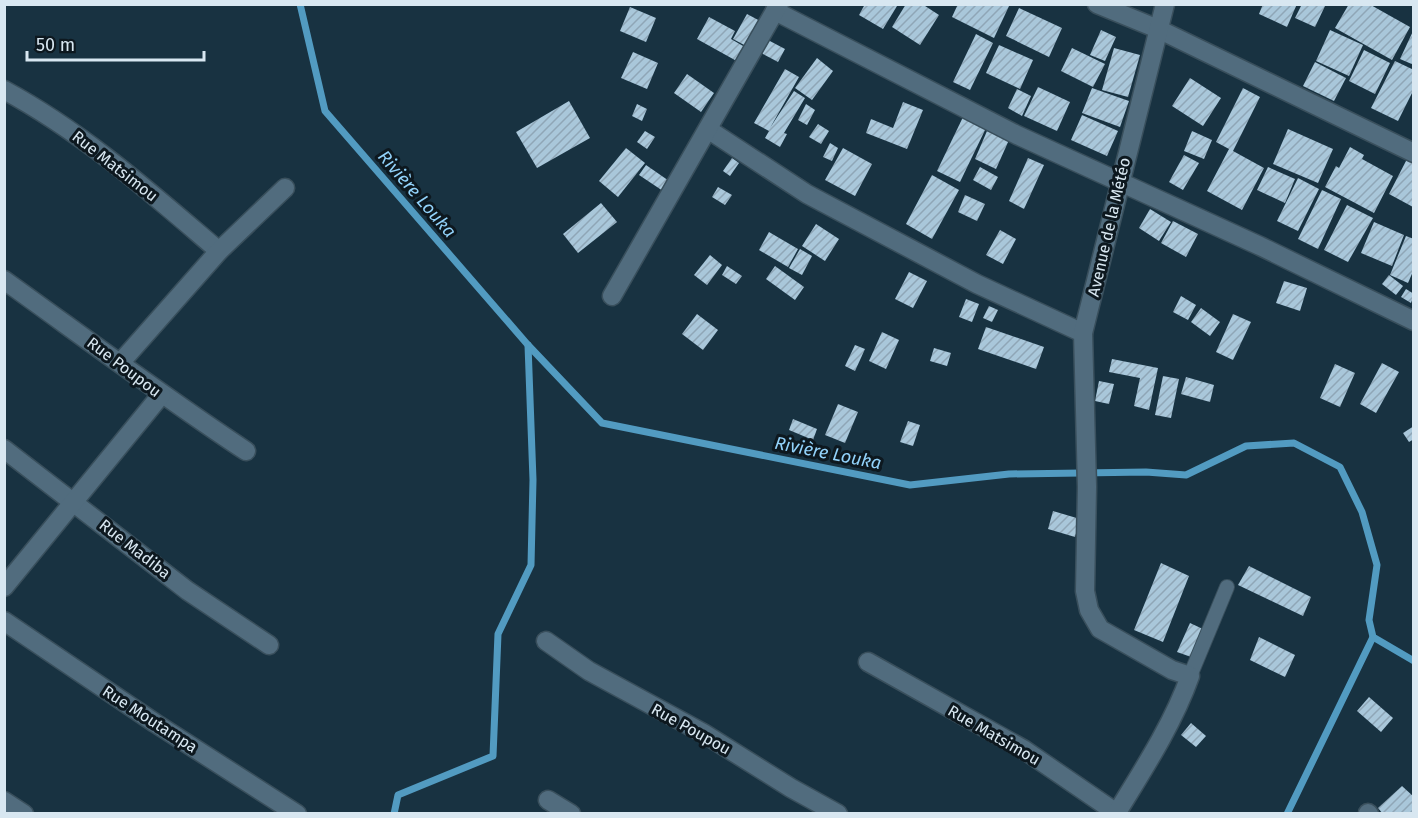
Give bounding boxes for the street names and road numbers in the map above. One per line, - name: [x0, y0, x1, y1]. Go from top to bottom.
- street label: Rue Matsimou: [68, 127, 162, 205]
- street label: Avenue de la Météo: [1084, 156, 1134, 298]
- street label: Rue Poupou: [83, 333, 165, 401]
- street label: Rue Madiba: [96, 515, 174, 583]
- street label: Rue Moutampa: [99, 681, 201, 757]
- street label: Rue Poupou: [648, 699, 734, 759]
- street label: Rue Matsimou: [945, 701, 1043, 769]

